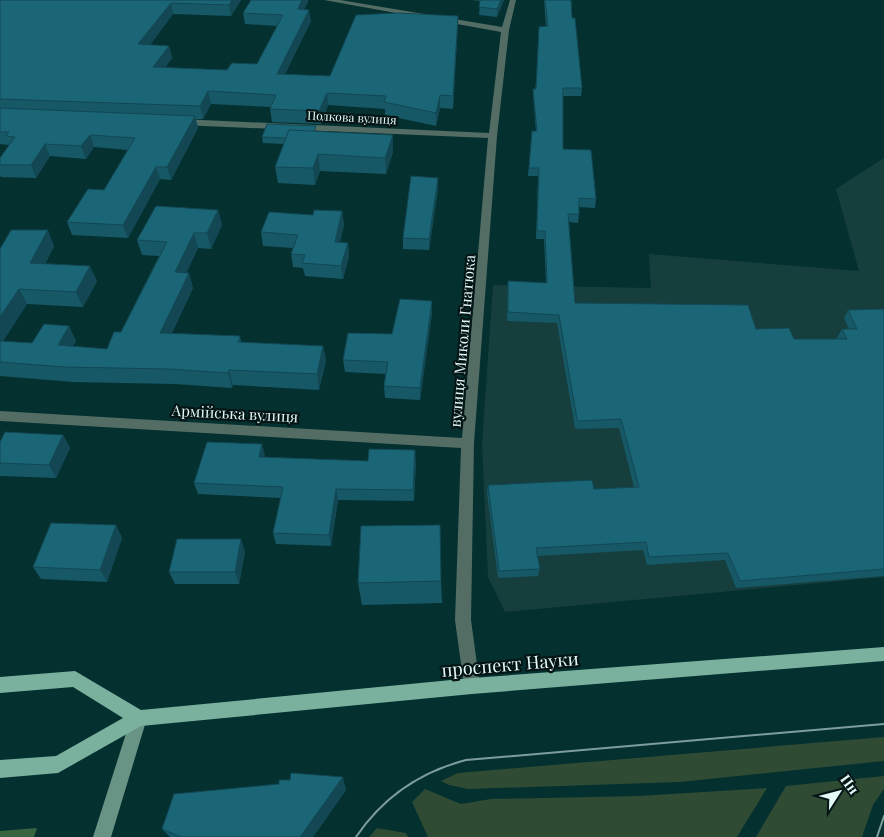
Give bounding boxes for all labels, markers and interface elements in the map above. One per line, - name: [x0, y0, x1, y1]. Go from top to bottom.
- street label: Полкова вулиця: [307, 107, 398, 127]
- street label: вулиця Миколи Гнатюка: [444, 253, 480, 428]
- street label: Армійська вулиця: [170, 400, 299, 426]
- street label: проспект Науки: [440, 646, 580, 682]
- north arrow: [814, 767, 864, 817]
- text: Пн: [836, 770, 864, 798]

